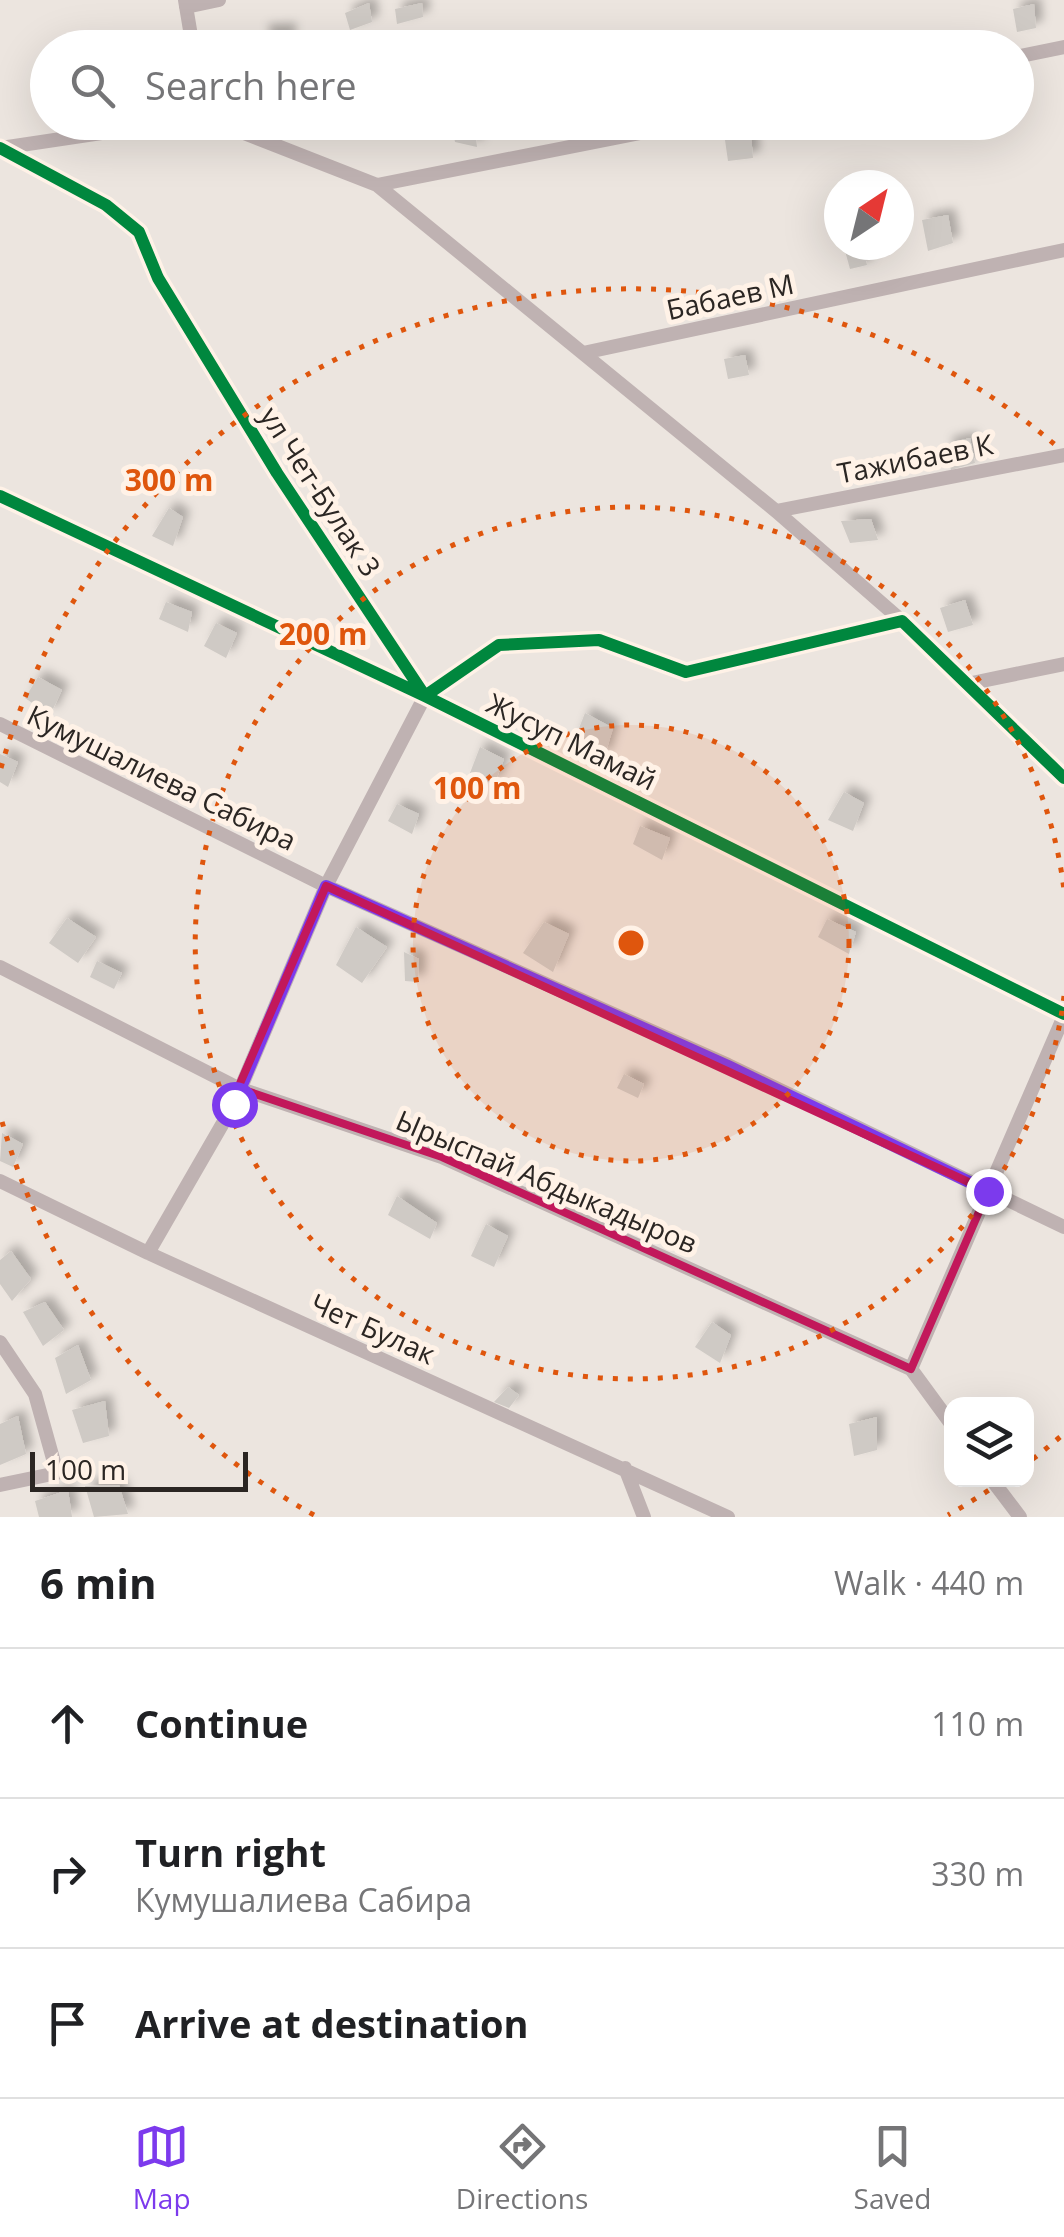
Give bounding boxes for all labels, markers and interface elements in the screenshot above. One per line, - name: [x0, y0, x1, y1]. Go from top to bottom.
- search box: [30, 30, 1034, 140]
- icon: search: [65, 58, 120, 113]
- text: Search here: [145, 59, 357, 111]
- north arrow: [824, 170, 914, 260]
- street label: Бабаев М: [663, 264, 797, 328]
- street label: ул Чет-Булак 3: [252, 399, 390, 583]
- street label: Тажибаев К: [834, 424, 997, 492]
- text: 300 m: [125, 459, 213, 500]
- text: 200 m: [279, 613, 367, 654]
- street label: Жусуп Мамай: [481, 684, 663, 798]
- street label: Кумушалиева Сабира: [21, 695, 303, 859]
- text: 100 m: [433, 767, 521, 808]
- centre of rings: [613, 925, 649, 961]
- route start: [212, 1082, 258, 1128]
- street label: Ырыспай Абдыкадыров: [391, 1100, 703, 1262]
- route end: [966, 1169, 1012, 1215]
- street label: Чет Булак: [305, 1284, 442, 1373]
- map controls: [944, 1397, 1034, 1487]
- button: layers: [944, 1397, 1034, 1487]
- scale bar: [30, 1447, 248, 1492]
- text: 100 m: [45, 1450, 126, 1488]
- text: 6 min: [40, 1554, 157, 1611]
- text: Walk · 440 m: [834, 1561, 1024, 1604]
- icon: ahead: [40, 1696, 95, 1751]
- text: Continue: [135, 1697, 308, 1749]
- text: 110 m: [931, 1702, 1024, 1745]
- text: Turn right: [135, 1826, 326, 1878]
- icon: right: [40, 1846, 95, 1901]
- text: 330 m: [931, 1852, 1024, 1895]
- text: Кумушалиева Сабира: [135, 1878, 472, 1921]
- icon: arrive: [40, 1996, 95, 2051]
- text: Arrive at destination: [135, 1997, 529, 2049]
- tab: Map: [133, 2119, 191, 2217]
- tab: Directions: [456, 2119, 588, 2217]
- tab: Saved: [854, 2119, 931, 2217]

